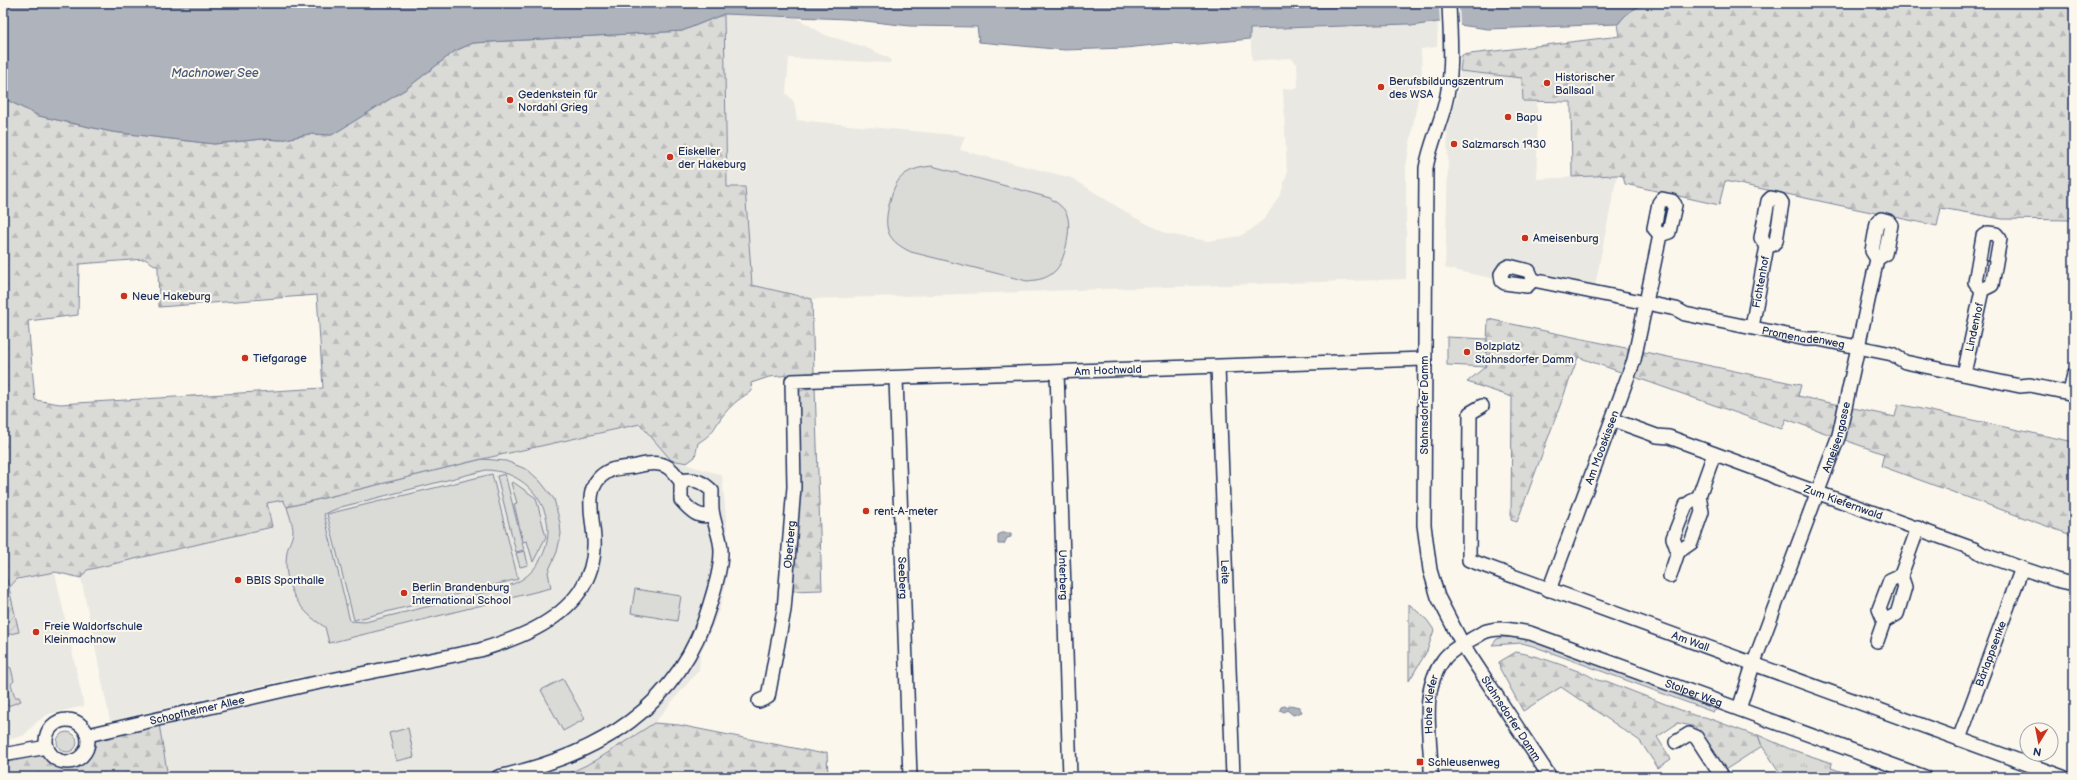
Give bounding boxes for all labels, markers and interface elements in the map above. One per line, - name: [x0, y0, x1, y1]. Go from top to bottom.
- water label: Machnower See: [171, 66, 259, 81]
- place label: Historischer Ballsaal: [1555, 71, 1616, 97]
- place label: Berufsbildungszentrum des WSA: [1389, 75, 1504, 101]
- marker: Historischer Ballsaal: [1542, 78, 1552, 88]
- marker: Berufsbildungszentrum des WSA: [1376, 82, 1386, 92]
- place label: Gedenkstein für Nordahl Grieg: [518, 88, 598, 114]
- marker: Gedenkstein für Nordahl Grieg: [505, 95, 515, 105]
- place label: Bapu: [1516, 111, 1542, 124]
- marker: Bapu: [1503, 112, 1513, 122]
- place label: Salzmarsch 1930: [1462, 138, 1547, 151]
- marker: Salzmarsch 1930: [1449, 139, 1459, 149]
- place label: Eiskeller der Hakeburg: [678, 145, 746, 171]
- marker: Eiskeller der Hakeburg: [665, 152, 675, 162]
- place label: Ameisenburg: [1533, 232, 1599, 245]
- marker: Ameisenburg: [1520, 233, 1530, 243]
- street label: Fichtenhof: [1750, 254, 1772, 309]
- place label: Neue Hakeburg: [132, 290, 211, 303]
- marker: Neue Hakeburg: [119, 291, 129, 301]
- street label: Lindenhof: [1963, 301, 1986, 353]
- street label: Promenadenweg: [1761, 324, 1846, 351]
- place label: Bolzplatz Stahnsdorfer Damm: [1475, 340, 1574, 366]
- marker: Bolzplatz Stahnsdorfer Damm: [1462, 347, 1472, 357]
- place label: Tiefgarage: [253, 352, 307, 365]
- marker: Tiefgarage: [240, 353, 250, 363]
- street label: Stahnsdorfer Damm: [1418, 356, 1431, 454]
- street label: Am Hochwald: [1074, 363, 1142, 378]
- street label: Ameisengasse: [1820, 400, 1853, 474]
- street label: Am Mooskissen: [1583, 409, 1622, 486]
- street label: Zum Kiefernwald: [1801, 482, 1884, 523]
- place label: rent-A-meter: [874, 505, 939, 518]
- marker: rent-A-meter: [861, 506, 871, 516]
- street label: Oberberg: [781, 520, 798, 569]
- street label: Unterberg: [1056, 549, 1070, 600]
- street label: Seeberg: [895, 556, 910, 599]
- street label: Leite: [1218, 559, 1232, 585]
- place label: BBIS Sporthalle: [246, 574, 325, 587]
- marker: BBIS Sporthalle: [233, 575, 243, 585]
- place label: Berlin Brandenburg International School: [412, 581, 511, 607]
- marker: Berlin Brandenburg International School: [399, 588, 409, 598]
- street label: Bärlappsenke: [1973, 619, 2009, 688]
- place label: Freie Waldorfschule Kleinmachnow: [44, 620, 143, 646]
- marker: Freie Waldorfschule Kleinmachnow: [31, 627, 41, 637]
- street label: Am Wall: [1670, 629, 1711, 654]
- street label: Hohe Kiefer: [1422, 672, 1442, 734]
- street label: Stahnsdorfer Damm: [1478, 674, 1544, 764]
- street label: Stolper Weg: [1663, 677, 1724, 710]
- street label: Schopfheimer Allee: [149, 693, 246, 728]
- north arrow: [2019, 722, 2059, 762]
- text: N: [2032, 744, 2043, 758]
- place label: Schleusenweg: [1428, 756, 1500, 769]
- marker: Schleusenweg: [1415, 757, 1425, 767]

